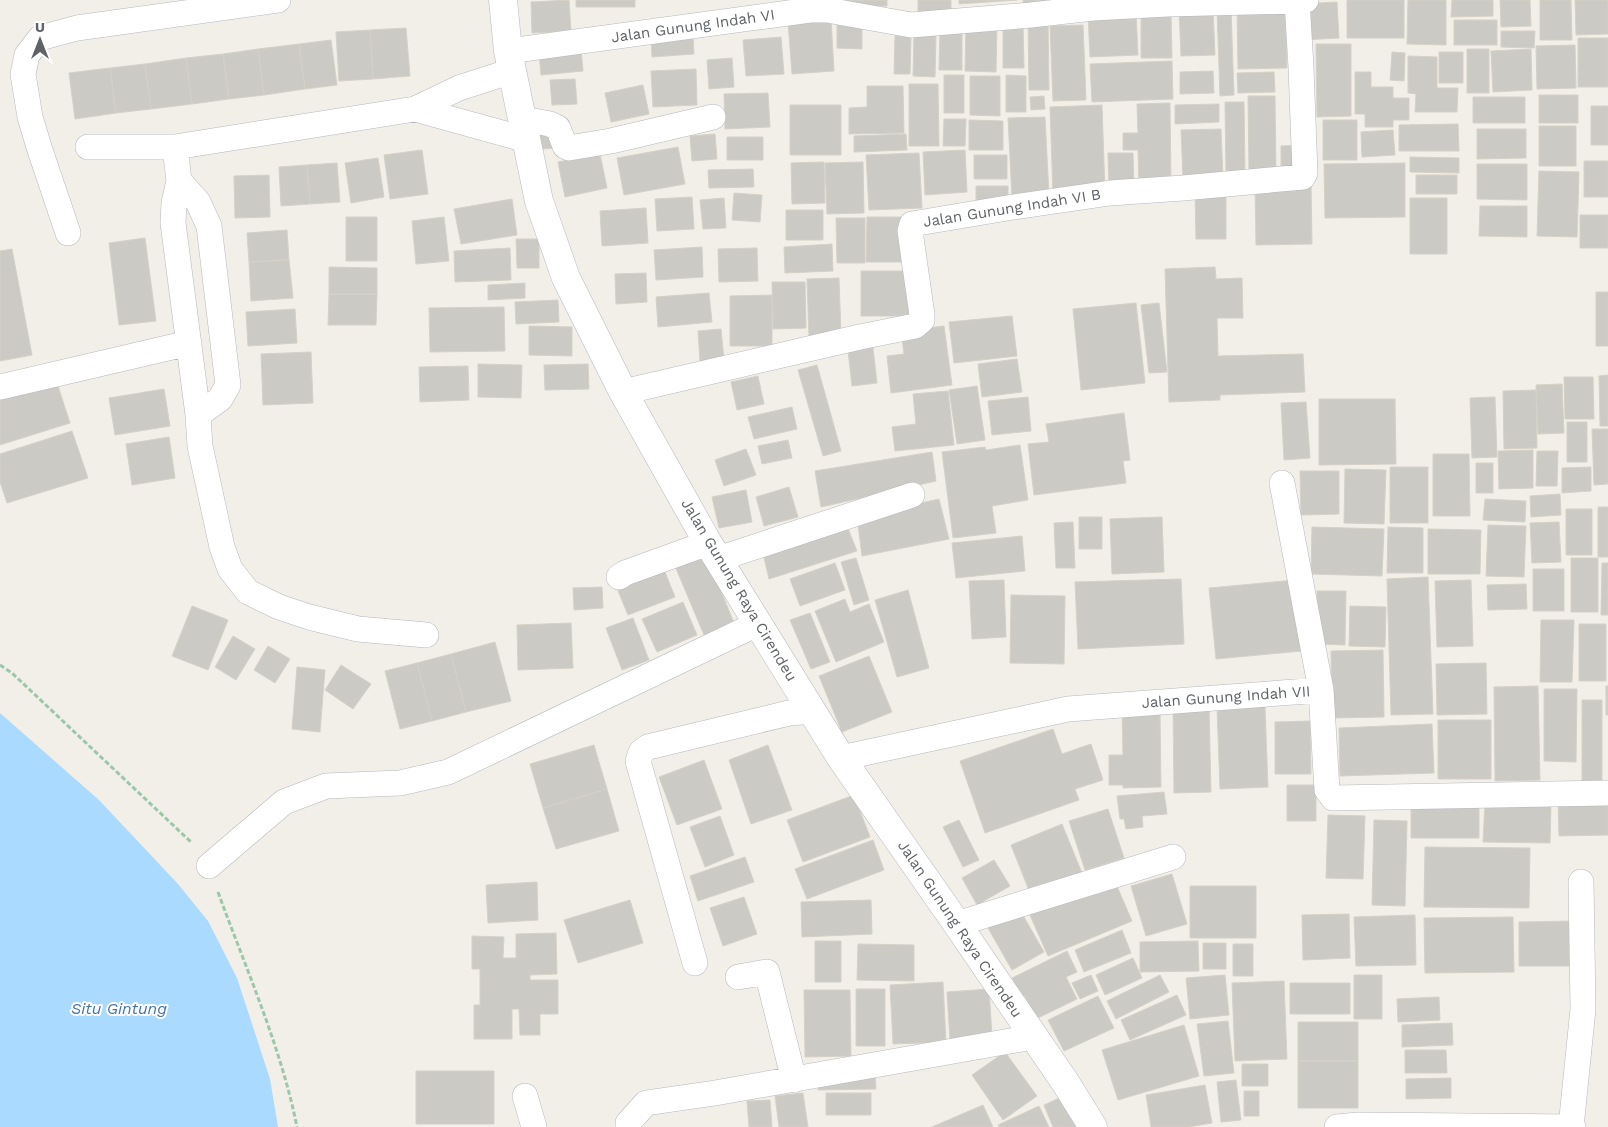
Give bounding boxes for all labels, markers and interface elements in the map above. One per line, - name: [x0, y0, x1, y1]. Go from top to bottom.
- street label: Jalan Gunung Indah VI: [610, 6, 776, 46]
- north arrow: [15, 15, 65, 65]
- text: U: [35, 19, 45, 35]
- street label: Jalan Gunung Indah VI B: [922, 185, 1102, 231]
- street label: Jalan Gunung Raya Cirendeu: [677, 496, 801, 684]
- street label: Jalan Gunung Indah VII: [1141, 682, 1311, 712]
- street label: Jalan Gunung Raya Cirendeu: [894, 837, 1026, 1021]
- water label: Situ Gintung: [71, 999, 167, 1018]

